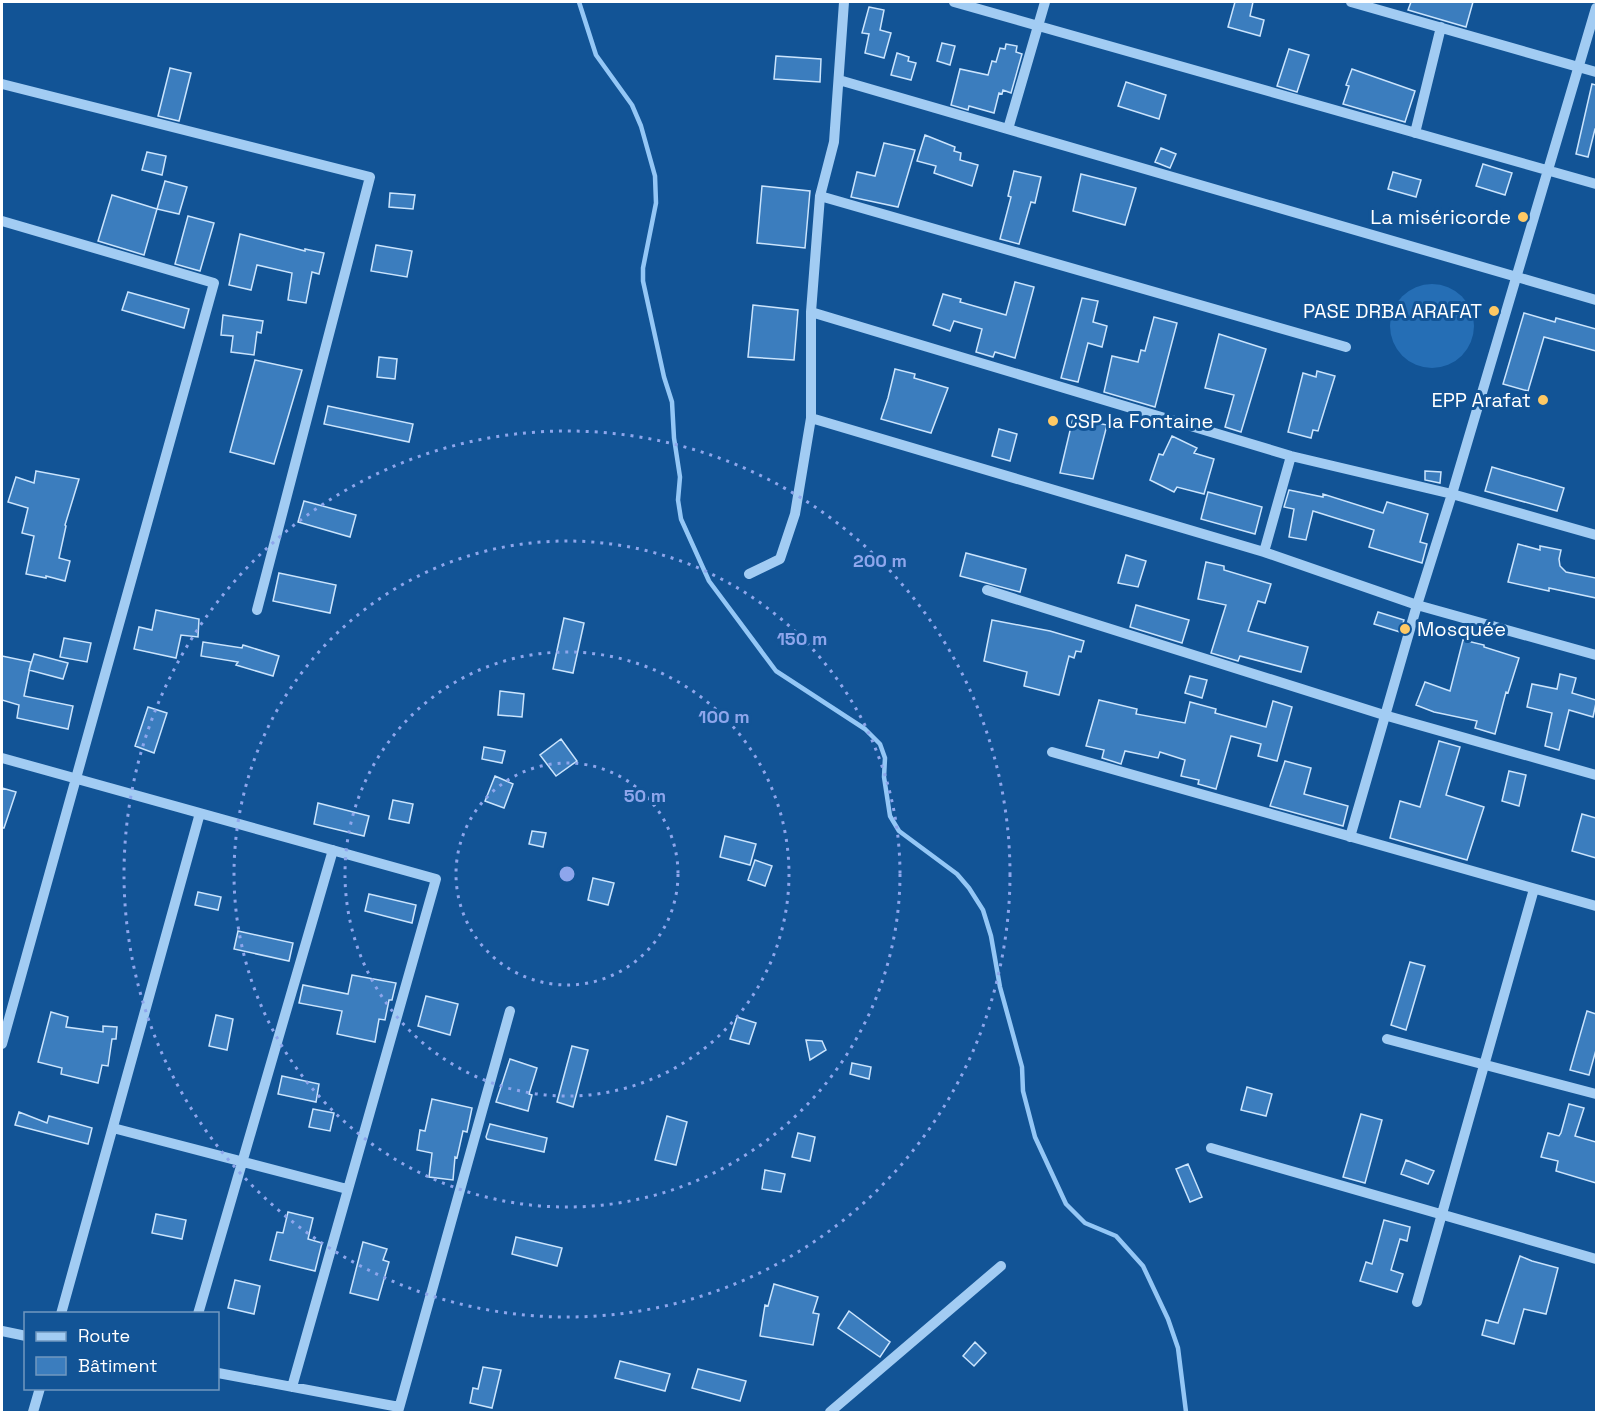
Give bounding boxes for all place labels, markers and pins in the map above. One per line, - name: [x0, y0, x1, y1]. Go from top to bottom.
- place label: La miséricorde: [1370, 204, 1511, 230]
- marker: La miséricorde: [1516, 210, 1530, 224]
- place label: PASE DRBA ARAFAT: [1303, 298, 1482, 324]
- marker: PASE DRBA ARAFAT: [1487, 304, 1501, 318]
- place label: EPP Arafat: [1431, 387, 1531, 413]
- marker: EPP Arafat: [1536, 393, 1550, 407]
- place label: CSP la Fontaine: [1065, 408, 1213, 434]
- marker: CSP la Fontaine: [1046, 414, 1060, 428]
- place label: Mosquée: [1417, 616, 1506, 642]
- marker: Mosquée: [1398, 622, 1412, 636]
- centre of rings: [557, 864, 577, 884]

